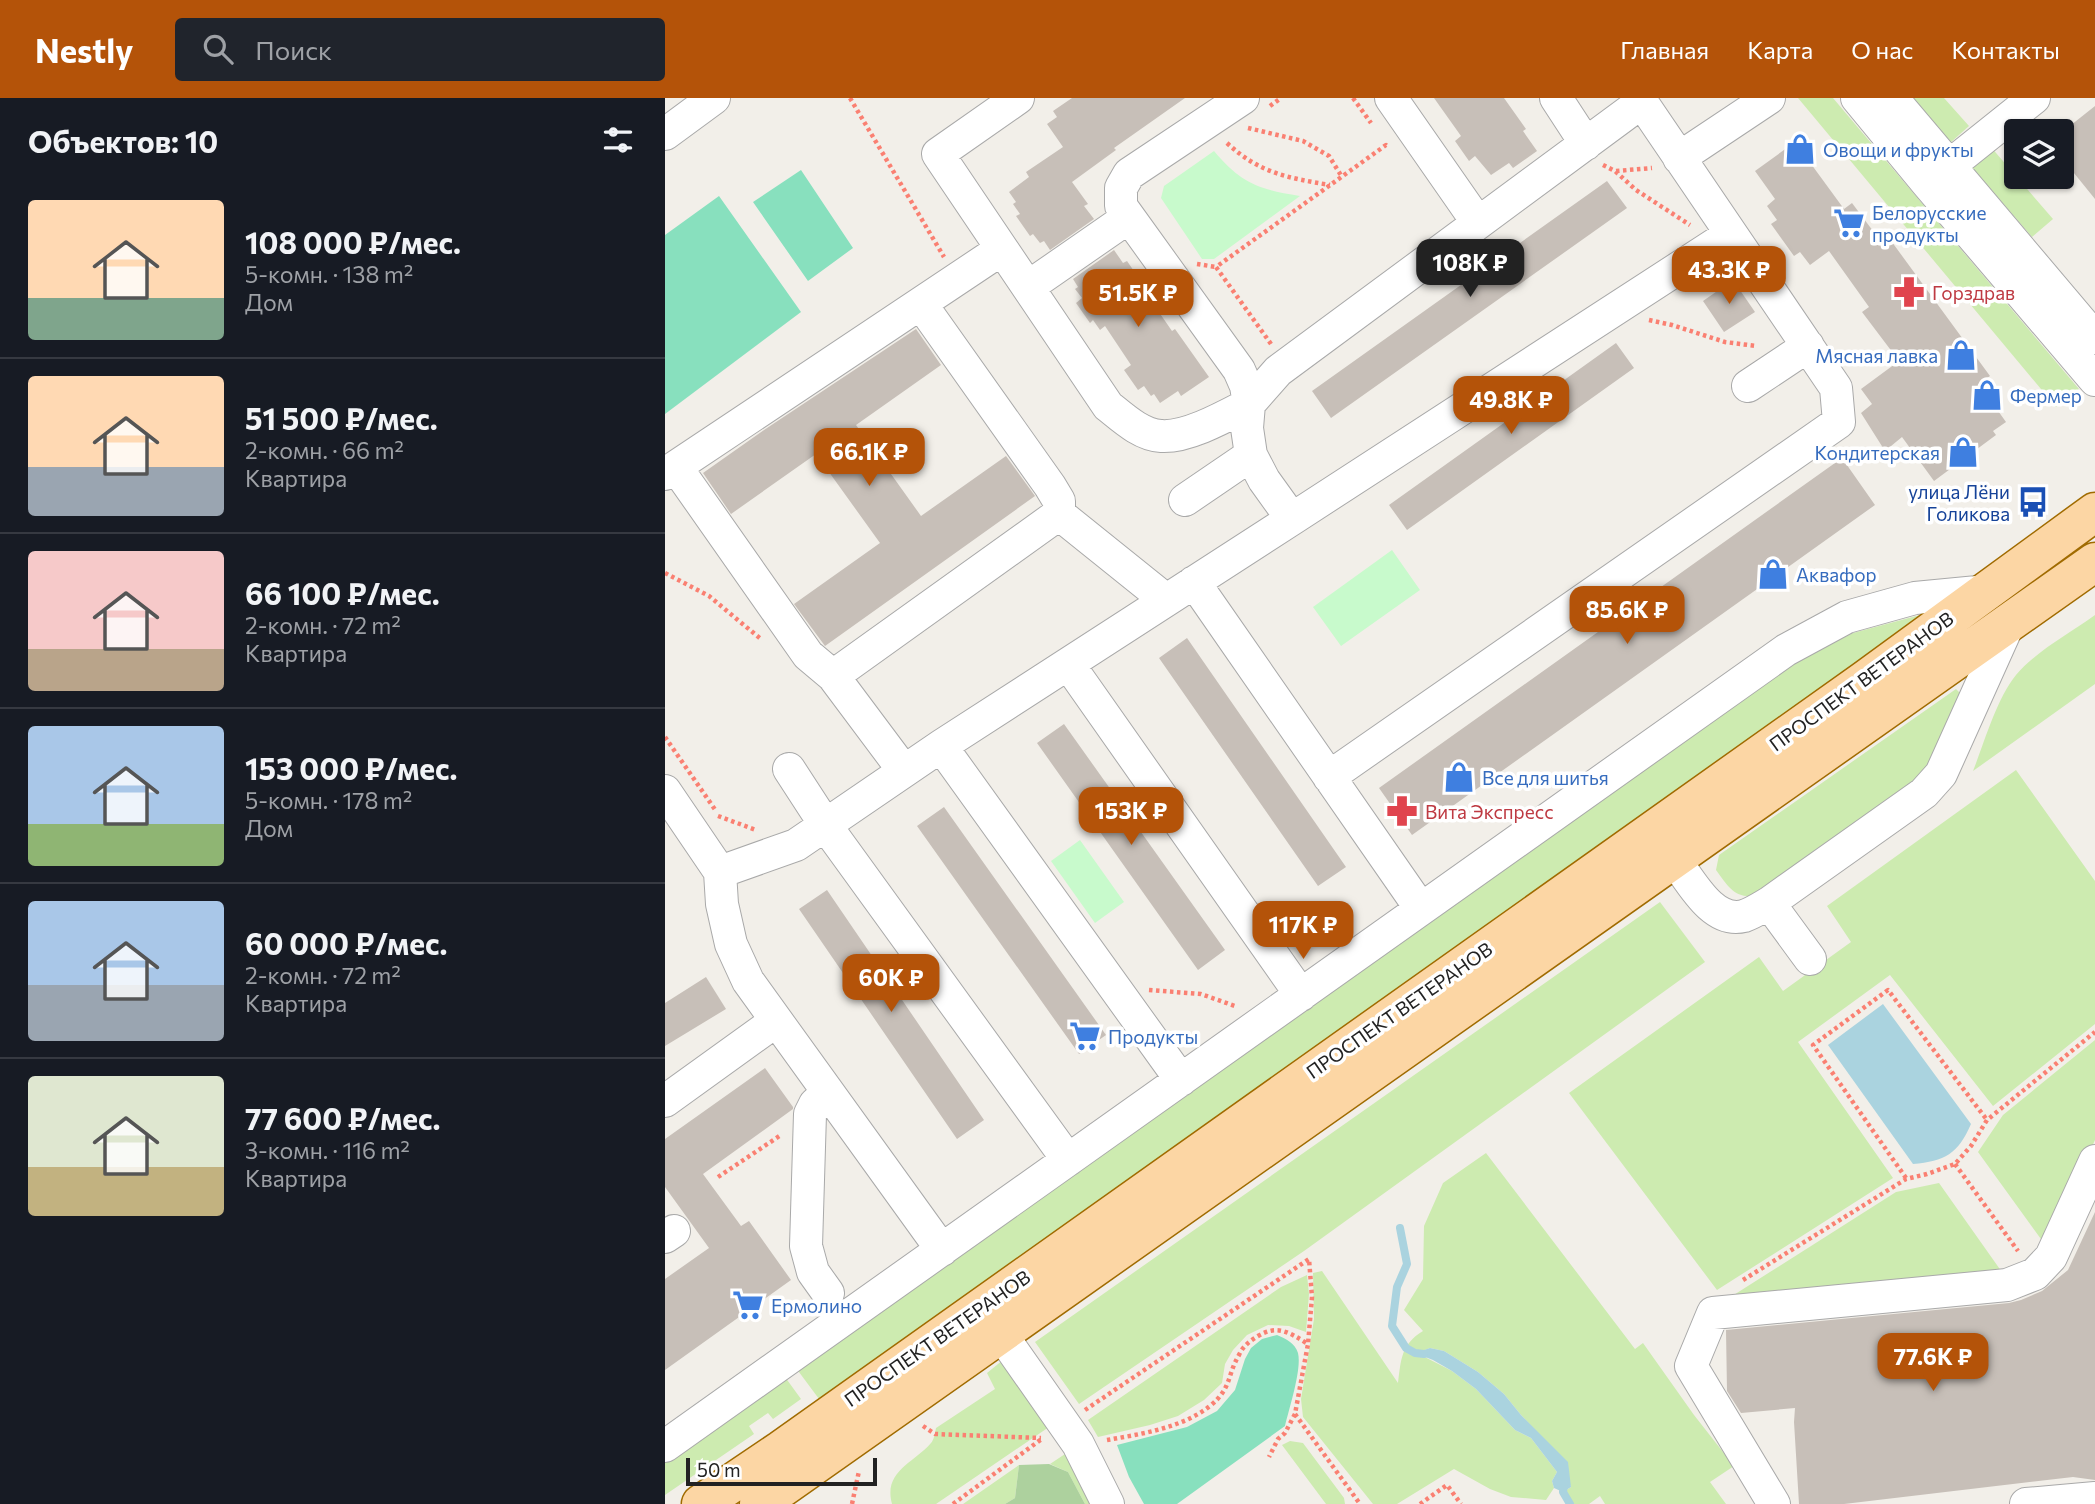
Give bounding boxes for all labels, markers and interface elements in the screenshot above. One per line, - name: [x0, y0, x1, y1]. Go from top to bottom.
- search box: [175, 18, 665, 81]
- text: Nestly: [35, 29, 133, 70]
- icon: search: [199, 30, 237, 68]
- text: Поиск: [255, 34, 332, 65]
- text: Главная: [1620, 35, 1709, 64]
- text: Карта: [1747, 35, 1813, 64]
- text: О нас: [1851, 35, 1913, 64]
- text: Контакты: [1951, 35, 2060, 64]
- map controls: [2004, 119, 2074, 189]
- button: layers: [2004, 119, 2074, 189]
- icon: filters: [599, 121, 637, 159]
- text: Объектов: 10: [28, 122, 218, 159]
- shop icon: Овощи и фрукты: [1783, 132, 1817, 166]
- place label: Овощи и фрукты: [1823, 138, 1974, 161]
- place label: Белорусские продукты: [1872, 201, 1987, 246]
- supermarket icon: Белорусские продукты: [1832, 206, 1866, 240]
- text: 108 000 ₽/мес.: [245, 223, 461, 260]
- icon: home: [84, 228, 168, 312]
- pin: 108K ₽: [1413, 240, 1527, 299]
- pin: 43.3K ₽: [1664, 246, 1794, 306]
- text: 108K ₽: [1432, 248, 1508, 276]
- text: 43.3K ₽: [1688, 255, 1770, 283]
- text: 5-комн. · 138 m²: [245, 260, 413, 288]
- pin: 51.5K ₽: [1073, 270, 1203, 329]
- pharmacy icon: Горздрав: [1892, 275, 1926, 309]
- text: 51.5K ₽: [1099, 278, 1177, 306]
- place label: Горздрав: [1932, 281, 2015, 304]
- text: Дом: [245, 288, 293, 316]
- shop icon: Мясная лавка: [1944, 338, 1978, 372]
- place label: Мясная лавка: [1815, 344, 1938, 367]
- pin: 49.8K ₽: [1446, 376, 1576, 436]
- shop icon: Фермер: [1970, 378, 2004, 412]
- place label: Фермер: [2010, 384, 2082, 407]
- text: 49.8K ₽: [1469, 385, 1553, 413]
- text: 51 500 ₽/мес.: [245, 399, 438, 436]
- icon: home: [84, 404, 168, 488]
- pin: 66.1K ₽: [804, 428, 934, 488]
- shop icon: Кондитерская: [1946, 435, 1980, 469]
- text: 2-комн. · 66 m²: [245, 436, 404, 464]
- text: 66.1K ₽: [830, 437, 908, 465]
- place label: Кондитерская: [1814, 441, 1940, 464]
- text: Квартира: [245, 464, 347, 492]
- place label: улица Лёни Голикова: [1908, 480, 2010, 525]
- bus stop icon: улица Лёни Голикова: [2016, 485, 2050, 519]
- shop icon: Аквафор: [1756, 557, 1790, 591]
- place label: Аквафор: [1796, 563, 1877, 586]
- text: 66 100 ₽/мес.: [245, 574, 440, 611]
- icon: home: [84, 579, 168, 663]
- pin: 85.6K ₽: [1562, 587, 1692, 646]
- text: 85.6K ₽: [1586, 595, 1668, 623]
- street label: ПРОСПЕКТ ВЕТЕРАНОВ: [1765, 607, 1957, 755]
- text: 2-комн. · 72 m²: [245, 611, 401, 639]
- text: Квартира: [245, 639, 347, 667]
- text: 153 000 ₽/мес.: [245, 749, 458, 786]
- icon: home: [84, 754, 168, 838]
- shop icon: Все для шитья: [1442, 760, 1476, 794]
- place label: Все для шитья: [1482, 766, 1609, 789]
- text: 5-комн. · 178 m²: [245, 786, 412, 814]
- pin: 153K ₽: [1074, 788, 1188, 847]
- pharmacy icon: Вита Экспресс: [1385, 794, 1419, 828]
- text: 153K ₽: [1095, 796, 1167, 824]
- place label: Вита Экспресс: [1425, 800, 1554, 823]
- text: Дом: [245, 814, 293, 842]
- pin: 117K ₽: [1246, 902, 1360, 961]
- text: 117K ₽: [1268, 910, 1338, 938]
- text: 60 000 ₽/мес.: [245, 924, 447, 961]
- icon: home: [84, 929, 168, 1013]
- street label: ПРОСПЕКТ ВЕТЕРАНОВ: [1302, 937, 1496, 1083]
- pin: 60K ₽: [842, 954, 940, 1014]
- text: 2-комн. · 72 m²: [245, 961, 401, 989]
- text: 60K ₽: [858, 963, 924, 991]
- text: Квартира: [245, 989, 347, 1017]
- supermarket icon: Продукты: [1068, 1019, 1102, 1053]
- place label: Продукты: [1108, 1025, 1198, 1048]
- text: 77 600 ₽/мес.: [245, 1099, 441, 1136]
- icon: home: [84, 1104, 168, 1188]
- text: 3-комн. · 116 m²: [245, 1136, 410, 1164]
- text: Квартира: [245, 1164, 347, 1192]
- street label: ПРОСПЕКТ ВЕТЕРАНОВ: [840, 1265, 1034, 1411]
- supermarket icon: Ермолино: [731, 1288, 765, 1322]
- place label: Ермолино: [771, 1294, 862, 1317]
- pin: 77.6K ₽: [1868, 1334, 1998, 1393]
- text: 77.6K ₽: [1893, 1342, 1973, 1370]
- scale bar: [686, 1455, 877, 1487]
- text: 50 m: [697, 1458, 741, 1481]

